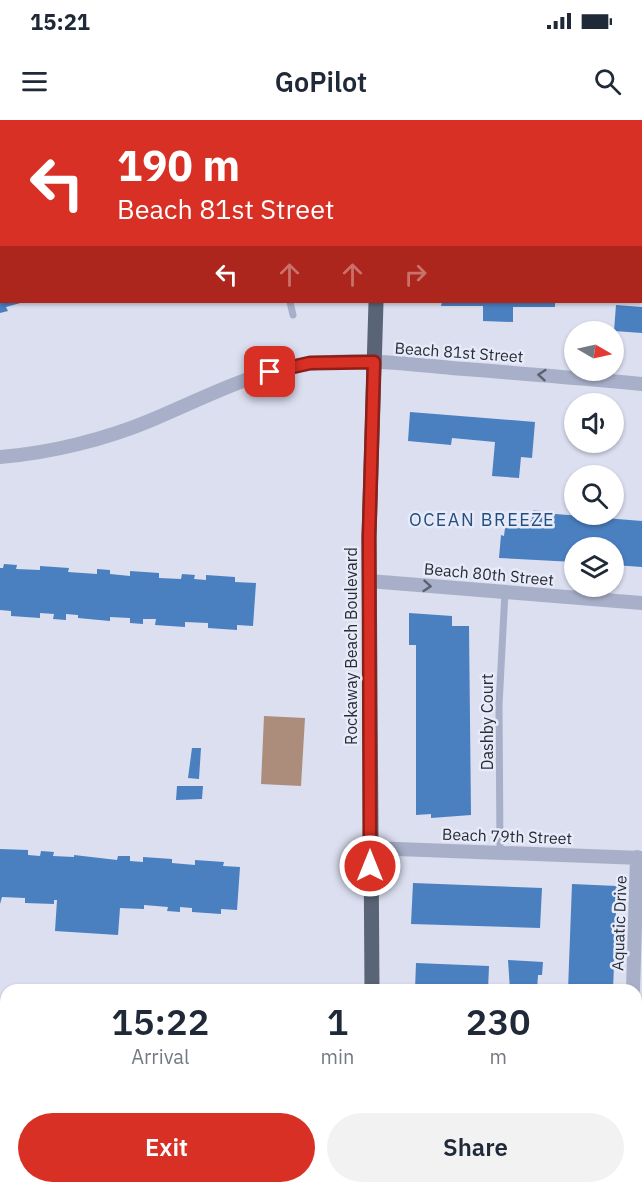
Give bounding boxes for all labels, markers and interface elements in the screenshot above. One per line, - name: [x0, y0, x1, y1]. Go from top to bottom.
- text: 15:21: [30, 7, 90, 36]
- text: GoPilot: [275, 64, 367, 99]
- icon: menu: [18, 65, 51, 98]
- icon: search: [591, 65, 624, 98]
- text: 190 m: [117, 138, 240, 193]
- icon: left: [18, 144, 96, 222]
- text: Beach 81st Street: [117, 191, 334, 226]
- icon: left: [210, 258, 243, 291]
- icon: ahead: [273, 258, 306, 291]
- icon: ahead: [336, 258, 369, 291]
- icon: right: [399, 258, 432, 291]
- north arrow: [564, 321, 624, 381]
- map controls: [564, 321, 624, 597]
- street label: Beach 81st Street: [394, 338, 524, 366]
- pin: [244, 346, 295, 397]
- icon: arrive: [253, 355, 286, 388]
- one-way arrow: [537, 369, 546, 382]
- button: sound: [564, 393, 624, 453]
- button: search: [564, 465, 624, 525]
- district label: OCEAN BREEZE: [409, 508, 555, 531]
- button: layers: [564, 537, 624, 597]
- street label: Rockaway Beach Boulevard: [341, 547, 361, 745]
- street label: Beach 80th Street: [423, 558, 555, 590]
- one-way arrow: [423, 579, 432, 592]
- street label: Dashby Court: [477, 674, 497, 770]
- street label: Beach 79th Street: [442, 824, 572, 848]
- position arrow: [338, 834, 402, 898]
- street label: Aquatic Drive: [607, 875, 631, 971]
- text: 15:22: [111, 998, 209, 1045]
- text: 1: [327, 998, 348, 1045]
- text: 230: [466, 998, 531, 1045]
- text: Arrival: [131, 1043, 189, 1070]
- text: min: [321, 1043, 354, 1070]
- text: m: [489, 1043, 507, 1070]
- button: Exit: [18, 1113, 315, 1182]
- button: Share: [327, 1113, 624, 1182]

